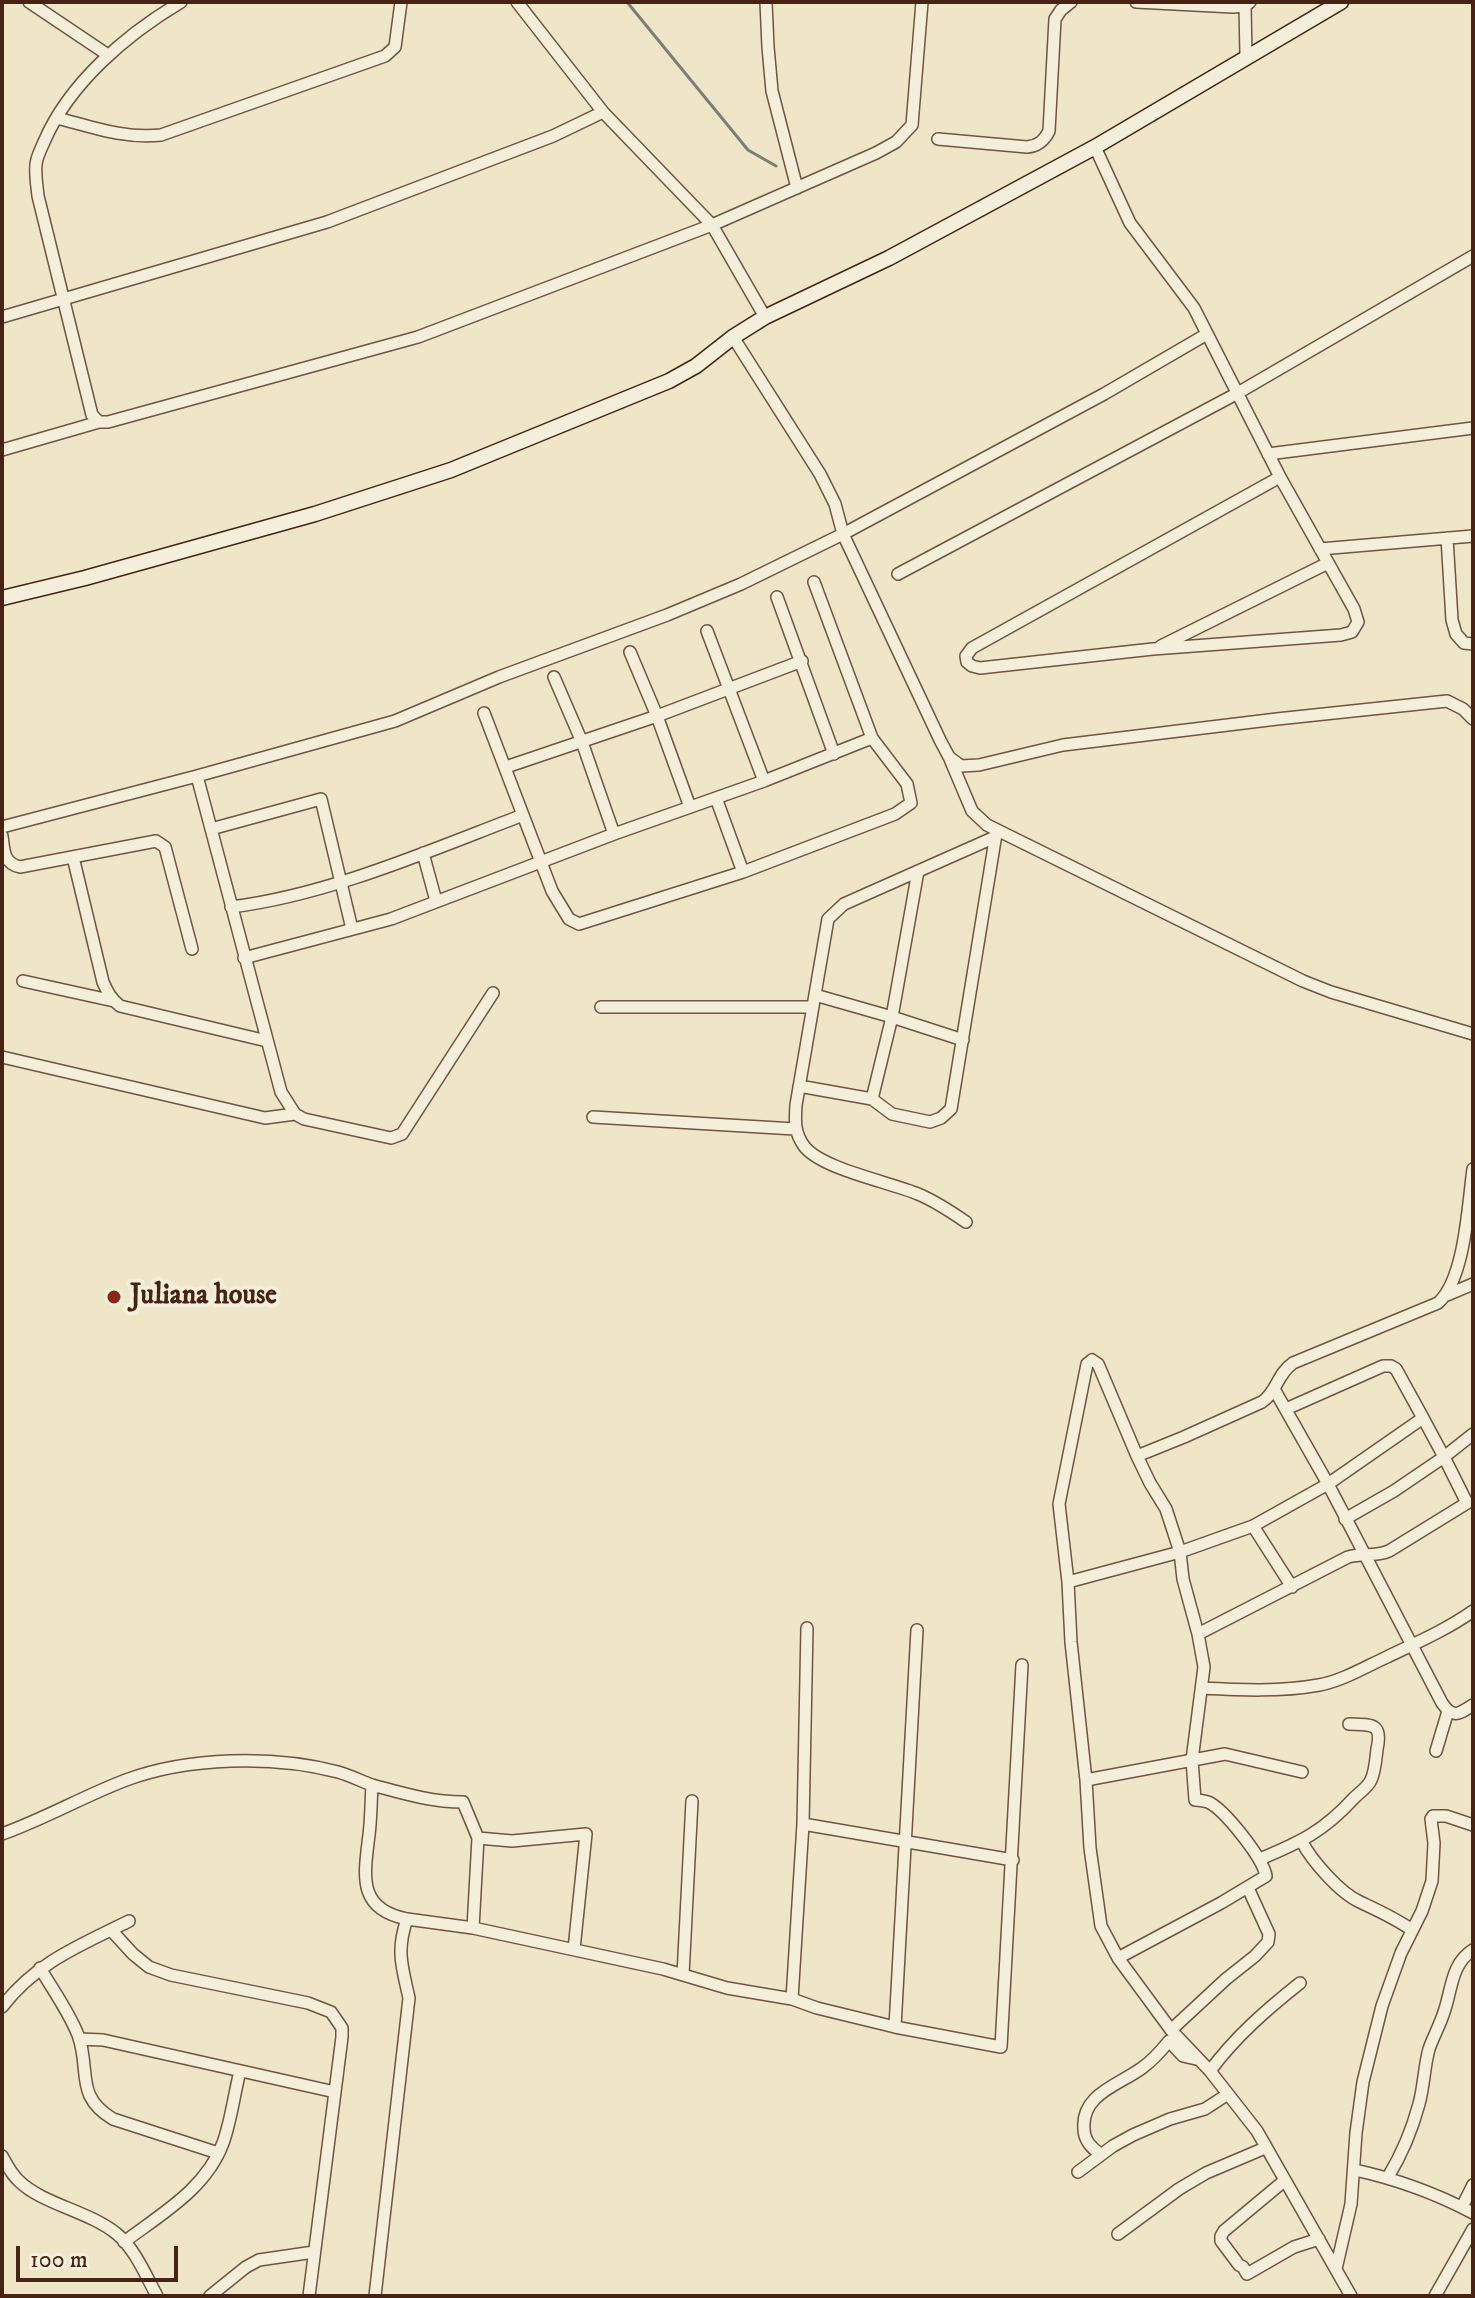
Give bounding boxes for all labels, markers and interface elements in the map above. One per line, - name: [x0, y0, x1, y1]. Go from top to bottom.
- place label: Juliana house: [130, 1280, 277, 1314]
- marker: Juliana house: [105, 1288, 123, 1306]
- scale bar: [20, 2230, 182, 2280]
- text: 100 m: [30, 2245, 88, 2275]

